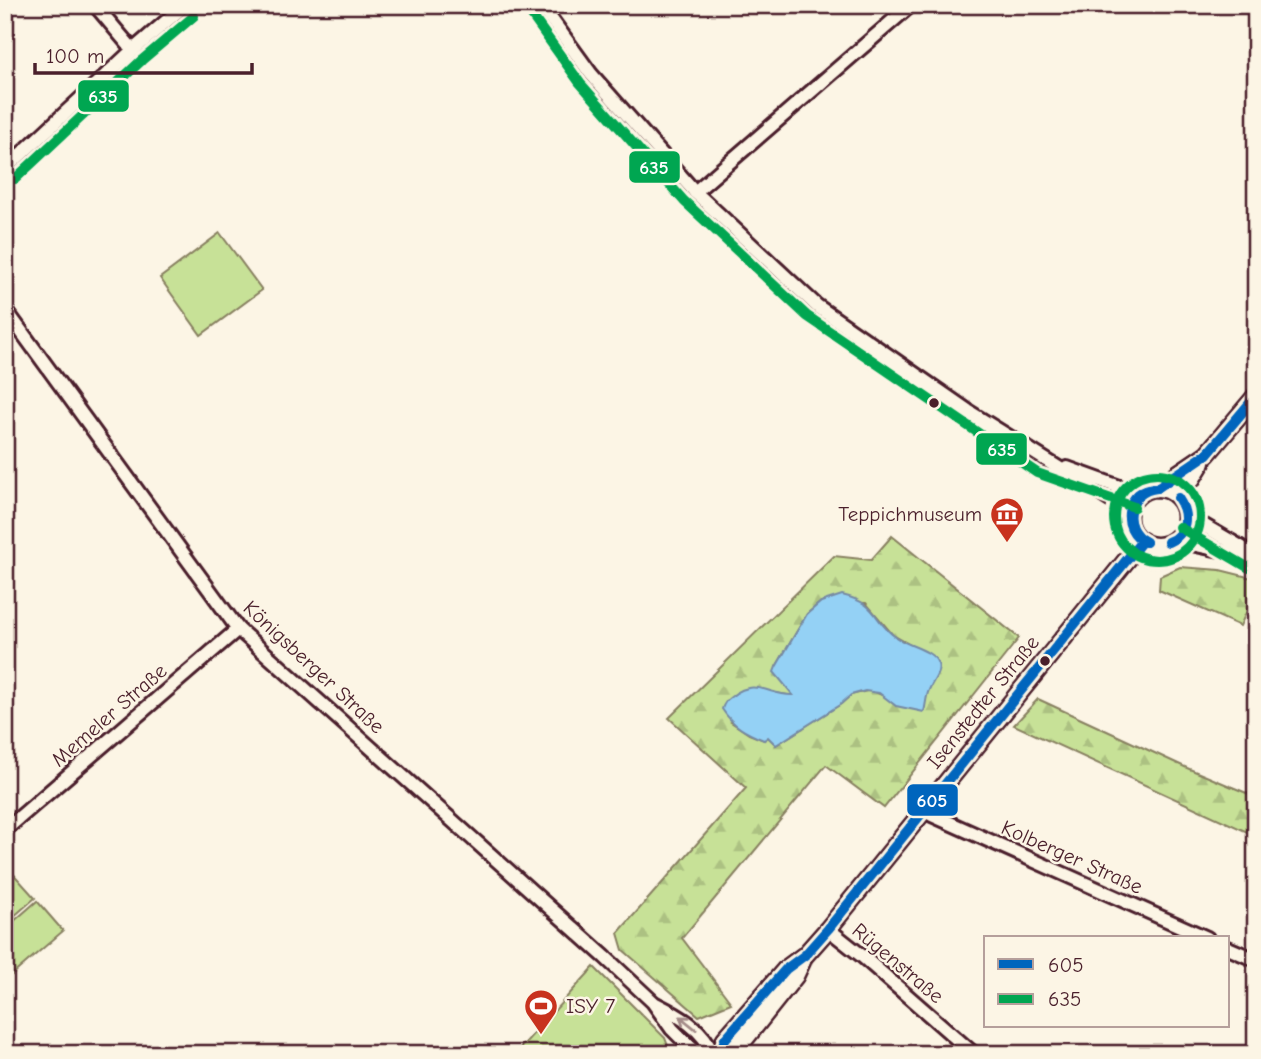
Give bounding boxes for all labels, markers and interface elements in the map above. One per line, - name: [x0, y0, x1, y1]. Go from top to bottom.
- scale bar: [35, 32, 252, 76]
- text: 100 m: [46, 44, 104, 68]
- line badge: 635: [77, 79, 130, 113]
- text: 635: [88, 86, 118, 108]
- line badge: 635: [628, 150, 681, 184]
- text: 635: [639, 157, 669, 179]
- unlabelled marker: [927, 396, 941, 410]
- line badge: 635: [975, 432, 1028, 466]
- text: 635: [987, 439, 1017, 461]
- museum icon: Teppichmuseum: [988, 495, 1026, 544]
- place label: Teppichmuseum: [838, 502, 982, 526]
- street label: Königsberger Straße: [239, 596, 389, 738]
- street label: Isenstedter Straße: [922, 631, 1044, 773]
- unlabelled marker: [1038, 654, 1052, 668]
- street label: Memeler Straße: [47, 659, 171, 771]
- line badge: 605: [906, 783, 959, 817]
- text: 605: [917, 790, 947, 812]
- street label: Kolberger Straße: [998, 815, 1146, 899]
- street label: Rügenstraße: [848, 918, 948, 1008]
- legend: [984, 936, 1230, 1028]
- text: 605: [1048, 953, 1084, 977]
- sports icon: ISY 7: [522, 987, 560, 1036]
- text: 635: [1048, 987, 1081, 1011]
- place label: ISY 7: [566, 994, 615, 1018]
- one-way arrow: [679, 1015, 697, 1031]

